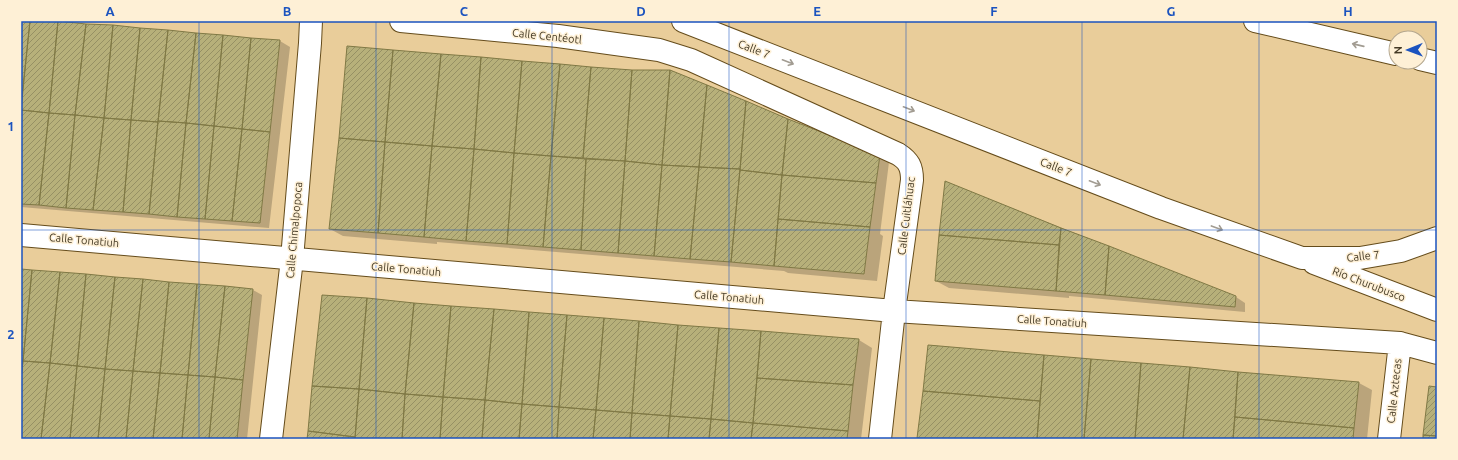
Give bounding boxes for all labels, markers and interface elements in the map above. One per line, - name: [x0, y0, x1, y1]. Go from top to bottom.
- text: A: [105, 4, 115, 18]
- text: B: [283, 4, 292, 18]
- text: C: [460, 4, 469, 18]
- text: D: [636, 4, 646, 18]
- text: E: [813, 4, 821, 18]
- text: F: [990, 4, 998, 18]
- text: G: [1167, 4, 1176, 18]
- text: H: [1343, 4, 1353, 18]
- street label: Calle Centéotl: [512, 26, 582, 46]
- north arrow: [1388, 30, 1428, 70]
- street label: Calle 7: [736, 37, 772, 61]
- one-way arrow: [1352, 41, 1365, 49]
- text: N: [1392, 46, 1404, 54]
- one-way arrow: [781, 59, 793, 66]
- one-way arrow: [902, 106, 914, 114]
- text: 1: [7, 119, 15, 133]
- street label: Calle 7: [1038, 155, 1074, 179]
- street label: Calle Cuitláhuac: [895, 176, 917, 256]
- one-way arrow: [1088, 179, 1100, 187]
- street label: Calle Chimalpopoca: [284, 181, 304, 279]
- one-way arrow: [1210, 225, 1222, 233]
- street label: Calle Tonatiuh: [48, 231, 120, 249]
- street label: Calle 7: [1346, 248, 1380, 264]
- street label: Calle Tonatiuh: [370, 260, 442, 278]
- street label: Río Churubusco: [1331, 265, 1407, 303]
- street label: Calle Tonatiuh: [693, 288, 765, 306]
- street label: Calle Tonatiuh: [1017, 313, 1087, 329]
- text: 2: [7, 327, 15, 341]
- street label: Calle Aztecas: [1385, 358, 1403, 424]

